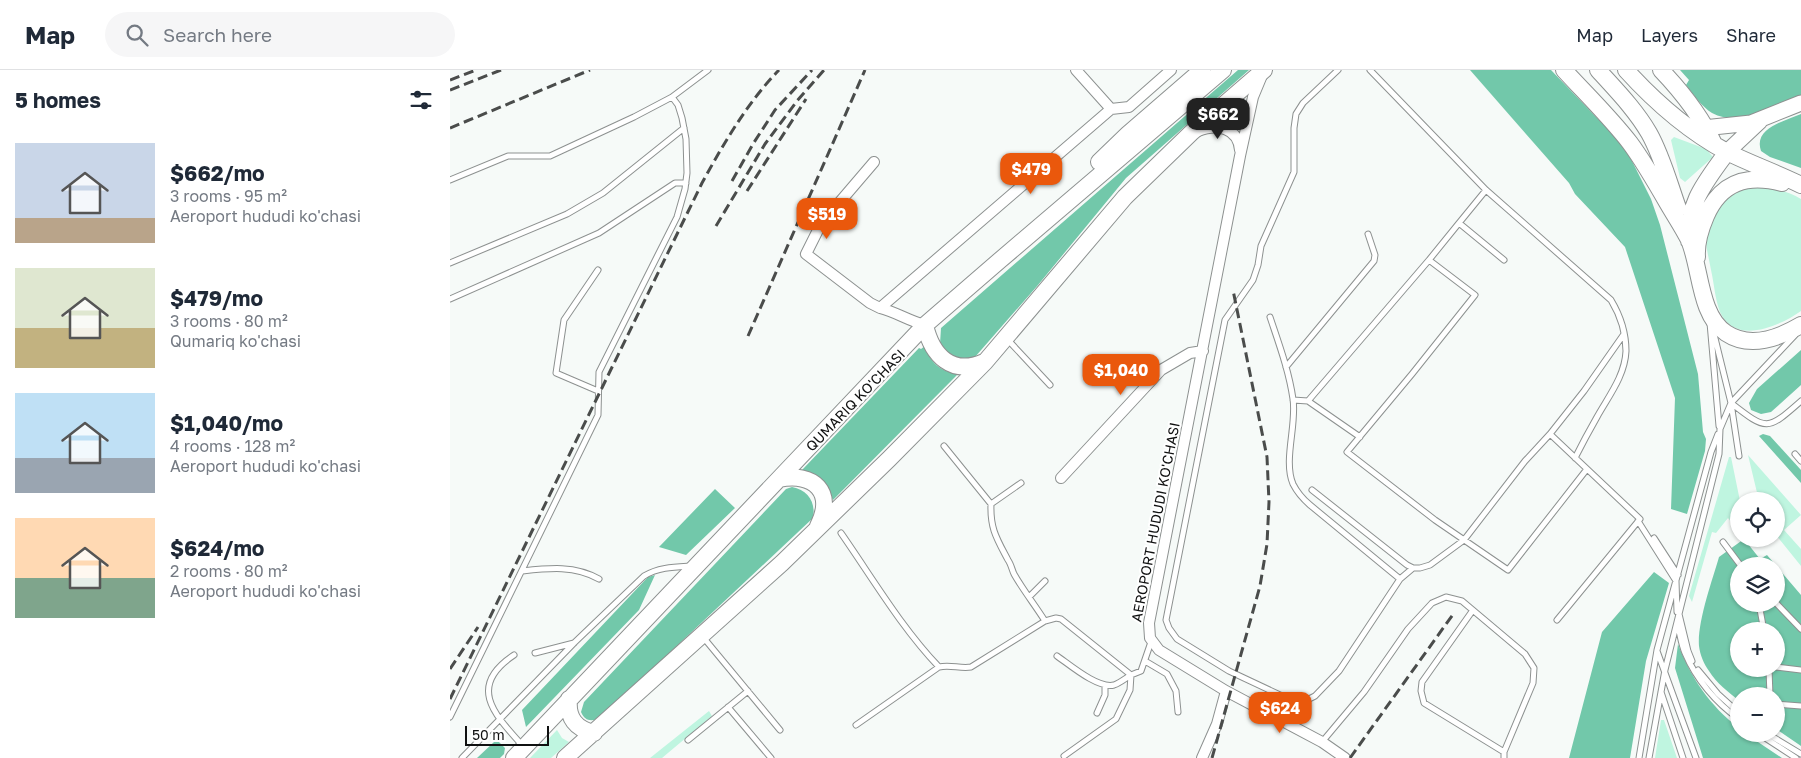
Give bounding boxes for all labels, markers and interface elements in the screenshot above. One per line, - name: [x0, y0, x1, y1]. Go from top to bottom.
- search box: [105, 12, 455, 57]
- text: Map: [25, 20, 75, 49]
- icon: search: [123, 21, 151, 49]
- text: Search here: [163, 23, 272, 46]
- text: Map: [1576, 24, 1613, 46]
- text: Layers: [1641, 24, 1698, 46]
- text: Share: [1726, 24, 1776, 46]
- icon: filters: [407, 86, 435, 114]
- text: 5 homes: [15, 87, 101, 113]
- pin: $662: [1188, 98, 1248, 140]
- text: $662: [1198, 104, 1238, 124]
- pin: $479: [1001, 152, 1061, 195]
- text: $479: [1011, 159, 1051, 179]
- text: $662/mo: [170, 160, 265, 186]
- icon: home: [55, 163, 115, 223]
- text: 3 rooms · 95 m²: [170, 186, 287, 206]
- pin: $519: [797, 198, 857, 240]
- text: $519: [808, 204, 846, 224]
- text: Aeroport hududi ko'chasi: [170, 206, 361, 226]
- text: $479/mo: [170, 285, 263, 311]
- icon: home: [55, 288, 115, 348]
- text: 3 rooms · 80 m²: [170, 311, 288, 331]
- text: Qumariq ko'chasi: [170, 331, 301, 351]
- street label: QUMARIQ KO'CHASI: [802, 345, 908, 455]
- pin: $1,040: [1080, 354, 1162, 396]
- text: $1,040: [1094, 360, 1148, 380]
- text: $1,040/mo: [170, 410, 283, 436]
- icon: home: [55, 413, 115, 473]
- street label: AEROPORT HUDUDI KO'CHASI: [1127, 421, 1183, 623]
- text: 4 rooms · 128 m²: [170, 436, 295, 456]
- text: Aeroport hududi ko'chasi: [170, 456, 361, 476]
- map controls: [1730, 492, 1785, 742]
- button: locate: [1730, 492, 1785, 547]
- text: $624/mo: [170, 535, 264, 561]
- icon: home: [55, 538, 115, 598]
- button: layers: [1730, 557, 1785, 612]
- text: 2 rooms · 80 m²: [170, 561, 288, 581]
- text: Aeroport hududi ko'chasi: [170, 581, 361, 601]
- button: +: [1730, 622, 1785, 677]
- button: −: [1730, 687, 1785, 742]
- pin: $624: [1250, 692, 1310, 734]
- text: $624: [1260, 698, 1300, 718]
- scale bar: [465, 723, 549, 746]
- text: 50 m: [472, 726, 505, 743]

